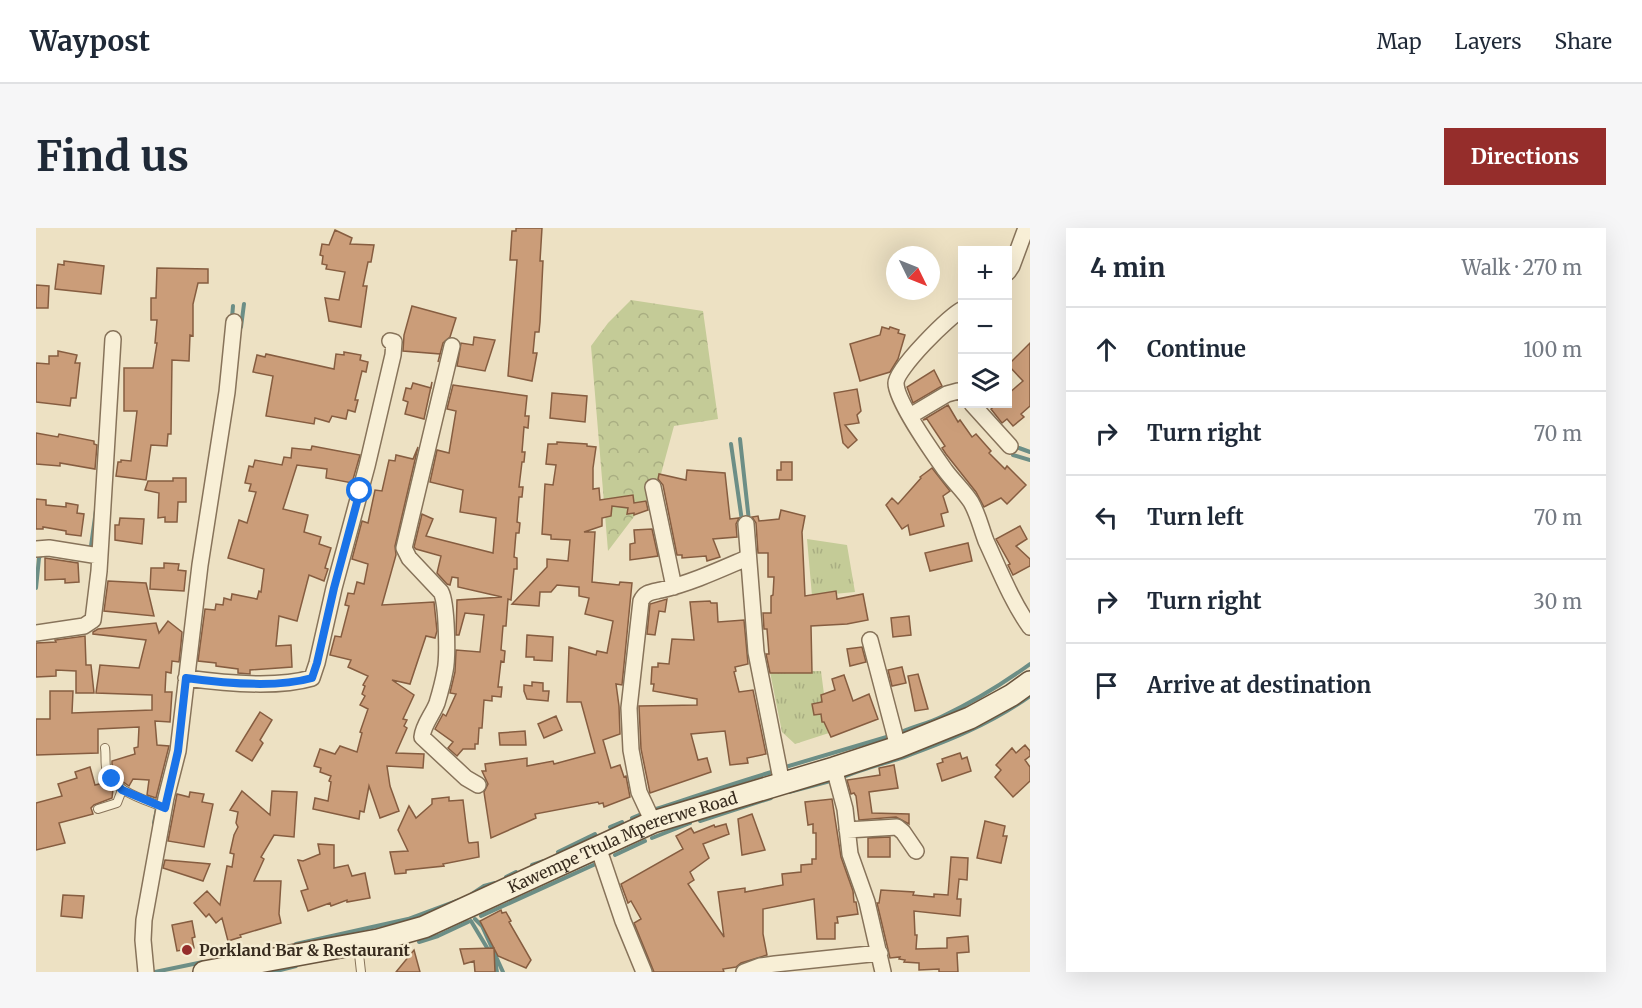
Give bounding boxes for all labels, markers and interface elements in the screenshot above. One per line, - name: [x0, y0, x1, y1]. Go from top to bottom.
- text: Waypost: [30, 23, 150, 59]
- text: Map: [1377, 28, 1422, 55]
- text: Layers: [1455, 28, 1522, 55]
- text: Share: [1555, 28, 1612, 55]
- button: Directions: [1444, 128, 1606, 185]
- text: Find us: [36, 130, 189, 182]
- north arrow: [886, 246, 940, 300]
- map controls: [958, 246, 1012, 408]
- button: +: [958, 246, 1012, 300]
- text: 4 min: [1090, 251, 1165, 284]
- text: Walk · 270 m: [1462, 255, 1582, 280]
- button: −: [958, 300, 1012, 354]
- icon: ahead: [1090, 333, 1123, 366]
- text: Continue: [1147, 335, 1246, 363]
- text: 100 m: [1523, 337, 1582, 362]
- button: layers: [958, 354, 1012, 408]
- icon: right: [1090, 417, 1123, 450]
- text: Turn right: [1147, 419, 1261, 447]
- text: 70 m: [1534, 421, 1582, 446]
- route start: [346, 477, 372, 503]
- icon: left: [1090, 501, 1123, 534]
- text: Turn left: [1147, 503, 1244, 531]
- text: 70 m: [1534, 505, 1582, 530]
- icon: right: [1090, 585, 1123, 618]
- text: Turn right: [1147, 587, 1261, 615]
- text: 30 m: [1533, 589, 1582, 614]
- icon: arrive: [1090, 669, 1123, 702]
- text: Arrive at destination: [1147, 671, 1371, 699]
- route end: [98, 765, 124, 791]
- street label: Kawempe Ttula Mpererwe Road: [505, 787, 740, 897]
- place label: Porkland Bar & Restaurant: [199, 940, 410, 960]
- marker: Porkland Bar & Restaurant: [180, 943, 194, 957]

